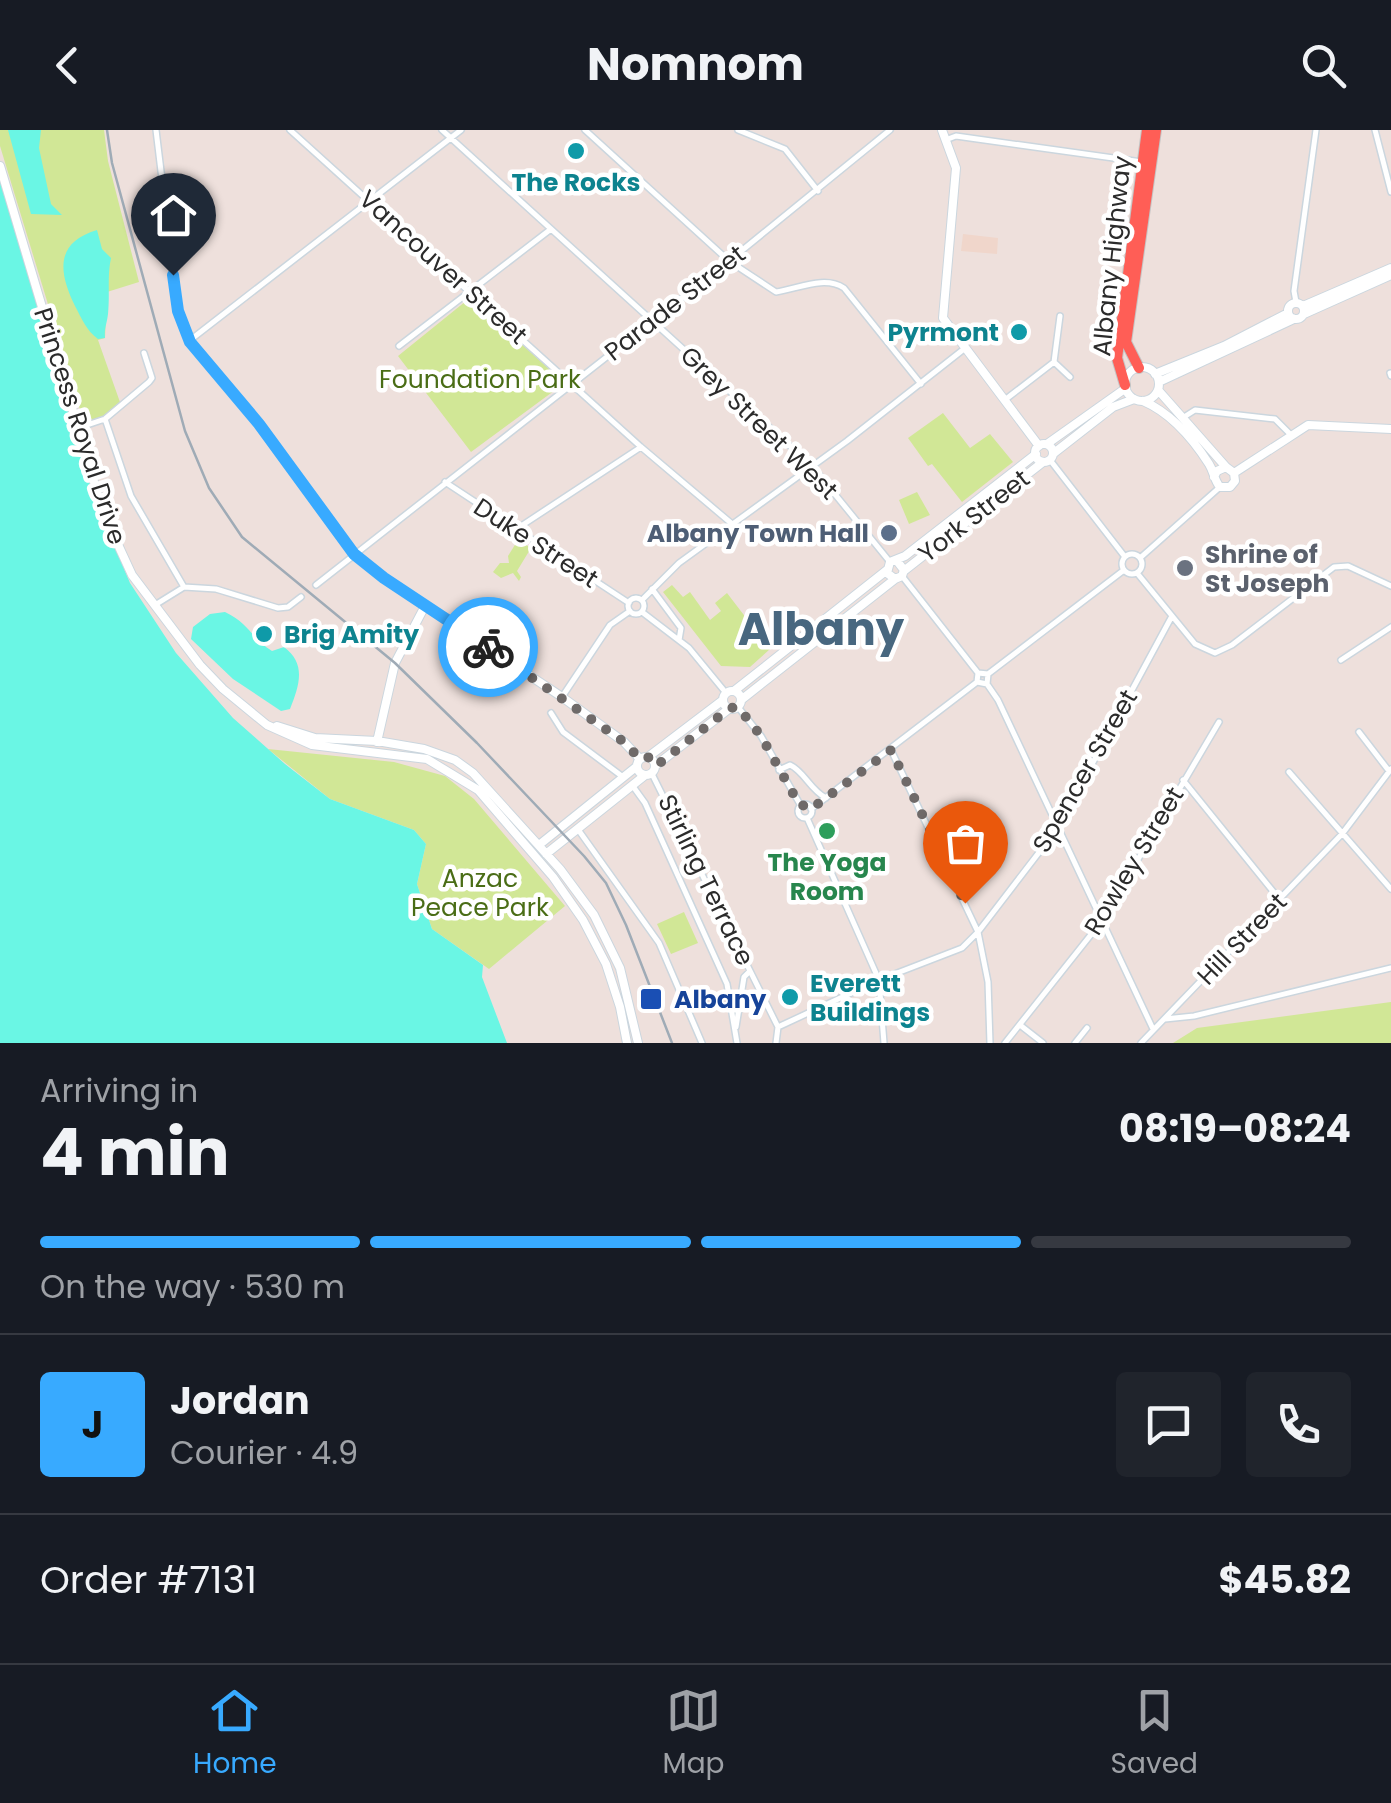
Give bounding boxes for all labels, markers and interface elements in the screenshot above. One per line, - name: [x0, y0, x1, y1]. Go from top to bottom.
- text: Nomnom: [587, 33, 804, 96]
- icon: back: [40, 38, 95, 93]
- icon: search: [1296, 38, 1351, 93]
- marker: The Rocks: [565, 140, 587, 162]
- street label: Albany Highway: [1084, 154, 1140, 358]
- place label: The Rocks: [511, 165, 641, 200]
- pin: [131, 173, 216, 276]
- street label: Vancouver Street: [351, 182, 535, 352]
- icon: home: [146, 188, 201, 243]
- street label: Parade Street: [597, 237, 753, 369]
- street label: Princess Royal Drive: [25, 303, 135, 549]
- place label: Pyrmont: [887, 315, 999, 350]
- marker: Pyrmont: [1008, 321, 1030, 343]
- street label: Grey Street West: [672, 339, 846, 507]
- park label: Foundation Park: [379, 362, 581, 397]
- street label: York Street: [911, 461, 1037, 571]
- street label: Duke Street: [467, 490, 605, 596]
- place label: Albany Town Hall: [647, 516, 869, 551]
- marker: Albany Town Hall: [878, 522, 900, 544]
- place label: Shrine of St Joseph: [1205, 537, 1329, 601]
- marker: Shrine of St Joseph: [1174, 557, 1196, 579]
- courier: [438, 597, 538, 697]
- district label: Albany: [738, 598, 905, 661]
- place label: Brig Amity: [284, 617, 419, 652]
- icon: bike: [461, 620, 516, 675]
- marker: Brig Amity: [253, 623, 275, 645]
- street label: Spencer Street: [1024, 683, 1146, 859]
- street label: Rowley Street: [1076, 780, 1192, 942]
- street label: Stirling Terrace: [649, 789, 763, 971]
- pin: [923, 801, 1008, 904]
- icon: bag: [938, 816, 993, 871]
- marker: The Yoga Room: [816, 820, 838, 842]
- place label: The Yoga Room: [768, 845, 886, 909]
- park label: Anzac Peace Park: [411, 861, 549, 925]
- street label: Hill Street: [1189, 885, 1295, 993]
- place label: Everett Buildings: [810, 966, 930, 1030]
- place label: Albany: [674, 982, 767, 1017]
- marker: Albany: [638, 986, 664, 1012]
- marker: Everett Buildings: [779, 986, 801, 1008]
- text: Arriving in: [40, 1068, 198, 1113]
- text: 08:19–08:24: [1119, 1102, 1351, 1155]
- text: 4 min: [40, 1107, 230, 1198]
- text: On the way · 530 m: [40, 1264, 345, 1309]
- button: chat: [1116, 1372, 1221, 1477]
- button: phone: [1246, 1372, 1351, 1477]
- text: Jordan: [170, 1374, 310, 1427]
- text: J: [82, 1398, 103, 1451]
- text: Courier · 4.9: [170, 1430, 358, 1475]
- text: Order #7131: [40, 1553, 257, 1606]
- text: $45.82: [1219, 1553, 1351, 1606]
- tab: Home: [193, 1683, 277, 1785]
- tab: Map: [663, 1683, 725, 1785]
- tab: Saved: [1111, 1683, 1198, 1785]

